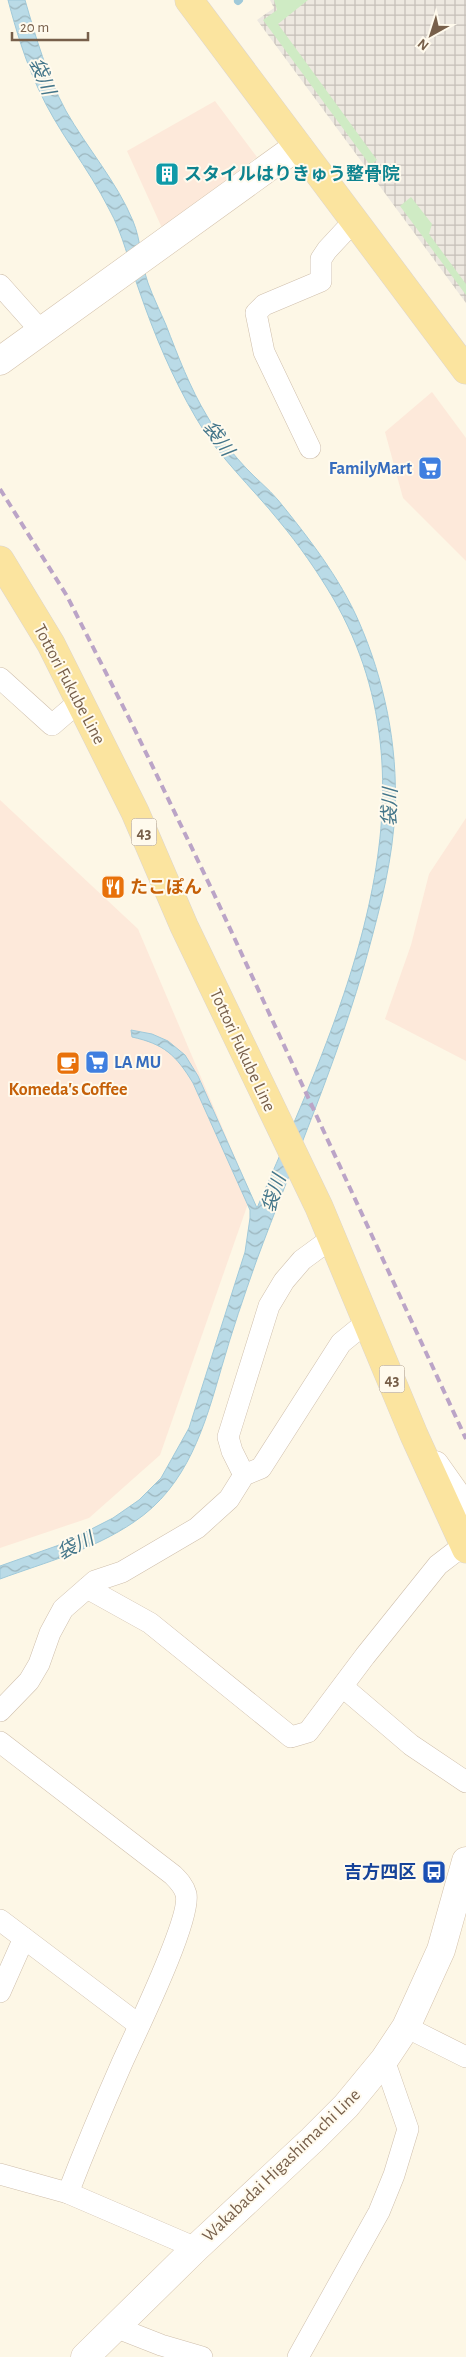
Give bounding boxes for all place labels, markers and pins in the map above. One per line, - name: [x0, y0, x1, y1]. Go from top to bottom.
- building icon: スタイルはりきゅう整骨院: [154, 161, 180, 187]
- place label: スタイルはりきゅう整骨院: [184, 164, 400, 184]
- supermarket icon: FamilyMart: [417, 455, 443, 481]
- place label: FamilyMart: [329, 460, 412, 478]
- restaurant icon: たこぽん: [100, 874, 126, 900]
- place label: たこぽん: [130, 878, 202, 897]
- supermarket icon: LA MU: [84, 1049, 110, 1075]
- cafe icon: Komeda's Coffee: [55, 1050, 81, 1076]
- place label: LA MU: [114, 1054, 161, 1072]
- place label: Komeda's Coffee: [9, 1081, 127, 1099]
- bus stop icon: 吉方四区: [421, 1859, 447, 1885]
- place label: 吉方四区: [344, 1863, 416, 1882]

